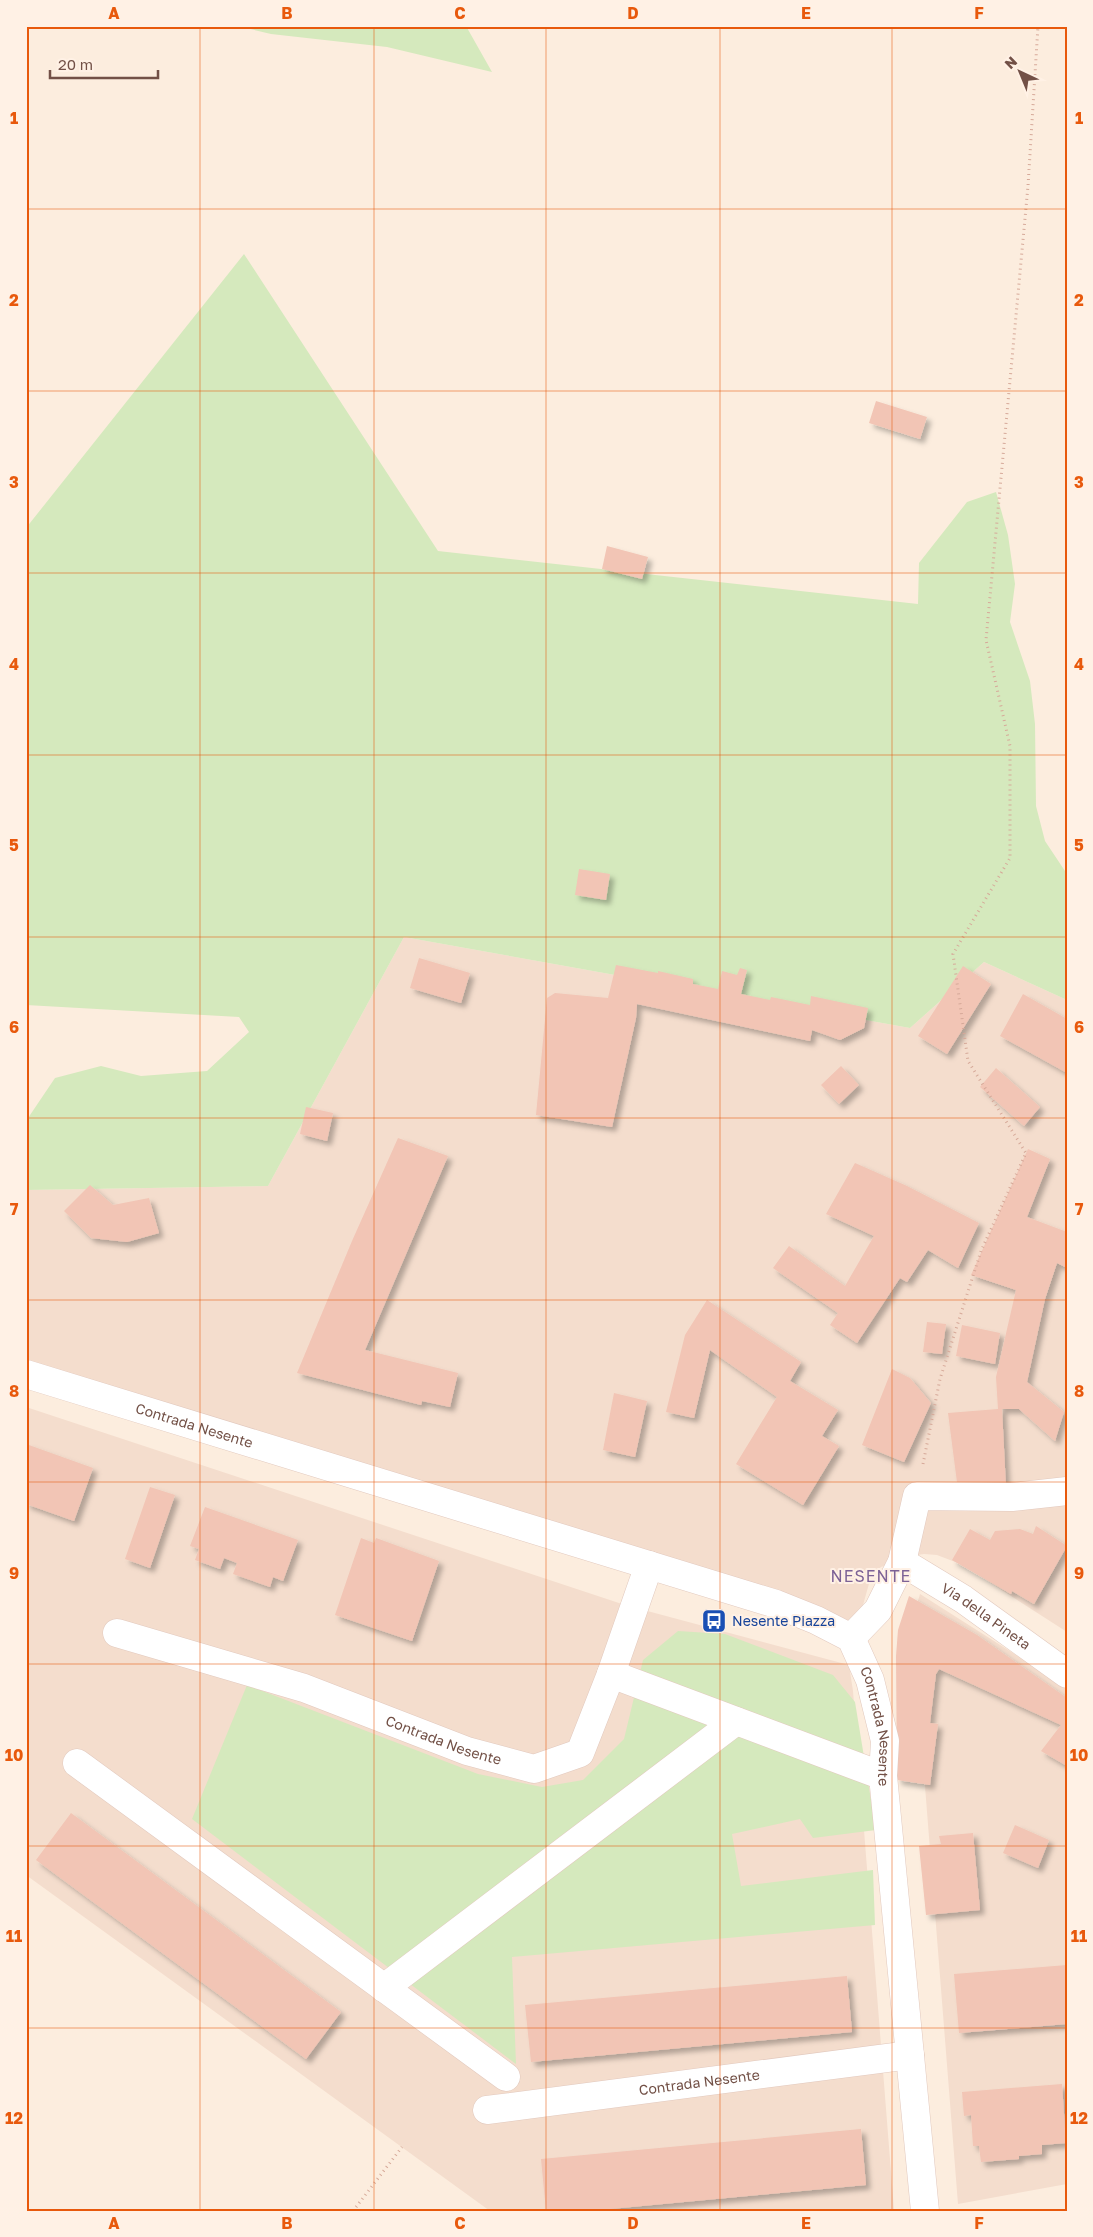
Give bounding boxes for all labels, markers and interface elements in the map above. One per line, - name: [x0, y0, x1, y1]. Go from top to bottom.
- text: A: [108, 3, 120, 23]
- text: B: [281, 3, 293, 23]
- text: C: [454, 3, 466, 23]
- text: D: [627, 3, 639, 23]
- text: E: [801, 3, 811, 23]
- text: F: [974, 3, 984, 23]
- scale bar: [50, 48, 158, 80]
- north arrow: [996, 48, 1046, 98]
- text: N: [1001, 52, 1020, 72]
- text: 20 m: [58, 55, 93, 73]
- text: 1: [10, 108, 18, 128]
- text: 1: [1075, 108, 1083, 128]
- text: 2: [9, 290, 19, 310]
- text: 2: [1074, 290, 1084, 310]
- text: 3: [9, 472, 19, 492]
- text: 3: [1074, 472, 1084, 492]
- text: 4: [9, 654, 19, 674]
- text: 4: [1074, 654, 1084, 674]
- text: 5: [9, 835, 19, 855]
- text: 5: [1074, 835, 1084, 855]
- text: 6: [9, 1017, 19, 1037]
- text: 6: [1074, 1017, 1084, 1037]
- text: 7: [10, 1199, 19, 1219]
- text: 7: [1075, 1199, 1084, 1219]
- text: 8: [9, 1381, 19, 1401]
- text: 8: [1074, 1381, 1084, 1401]
- street label: Contrada Nesente: [134, 1399, 255, 1451]
- text: 9: [9, 1563, 19, 1583]
- text: 9: [1074, 1563, 1084, 1583]
- district label: NESENTE: [831, 1566, 911, 1586]
- street label: Via della Pineta: [938, 1579, 1034, 1653]
- bus stop icon: Nesente Piazza: [701, 1608, 727, 1634]
- place label: Nesente Piazza: [732, 1612, 835, 1629]
- street label: Contrada Nesente: [857, 1664, 894, 1787]
- street label: Contrada Nesente: [383, 1711, 503, 1768]
- text: 10: [5, 1745, 23, 1765]
- text: 10: [1070, 1745, 1088, 1765]
- text: 11: [6, 1926, 22, 1946]
- text: 11: [1071, 1926, 1087, 1946]
- street label: Contrada Nesente: [638, 2066, 761, 2098]
- text: 12: [5, 2108, 23, 2128]
- text: 12: [1070, 2108, 1088, 2128]
- text: A: [108, 2213, 120, 2233]
- text: B: [281, 2213, 293, 2233]
- text: C: [454, 2213, 466, 2233]
- text: D: [627, 2213, 639, 2233]
- text: E: [801, 2213, 811, 2233]
- text: F: [974, 2213, 984, 2233]

